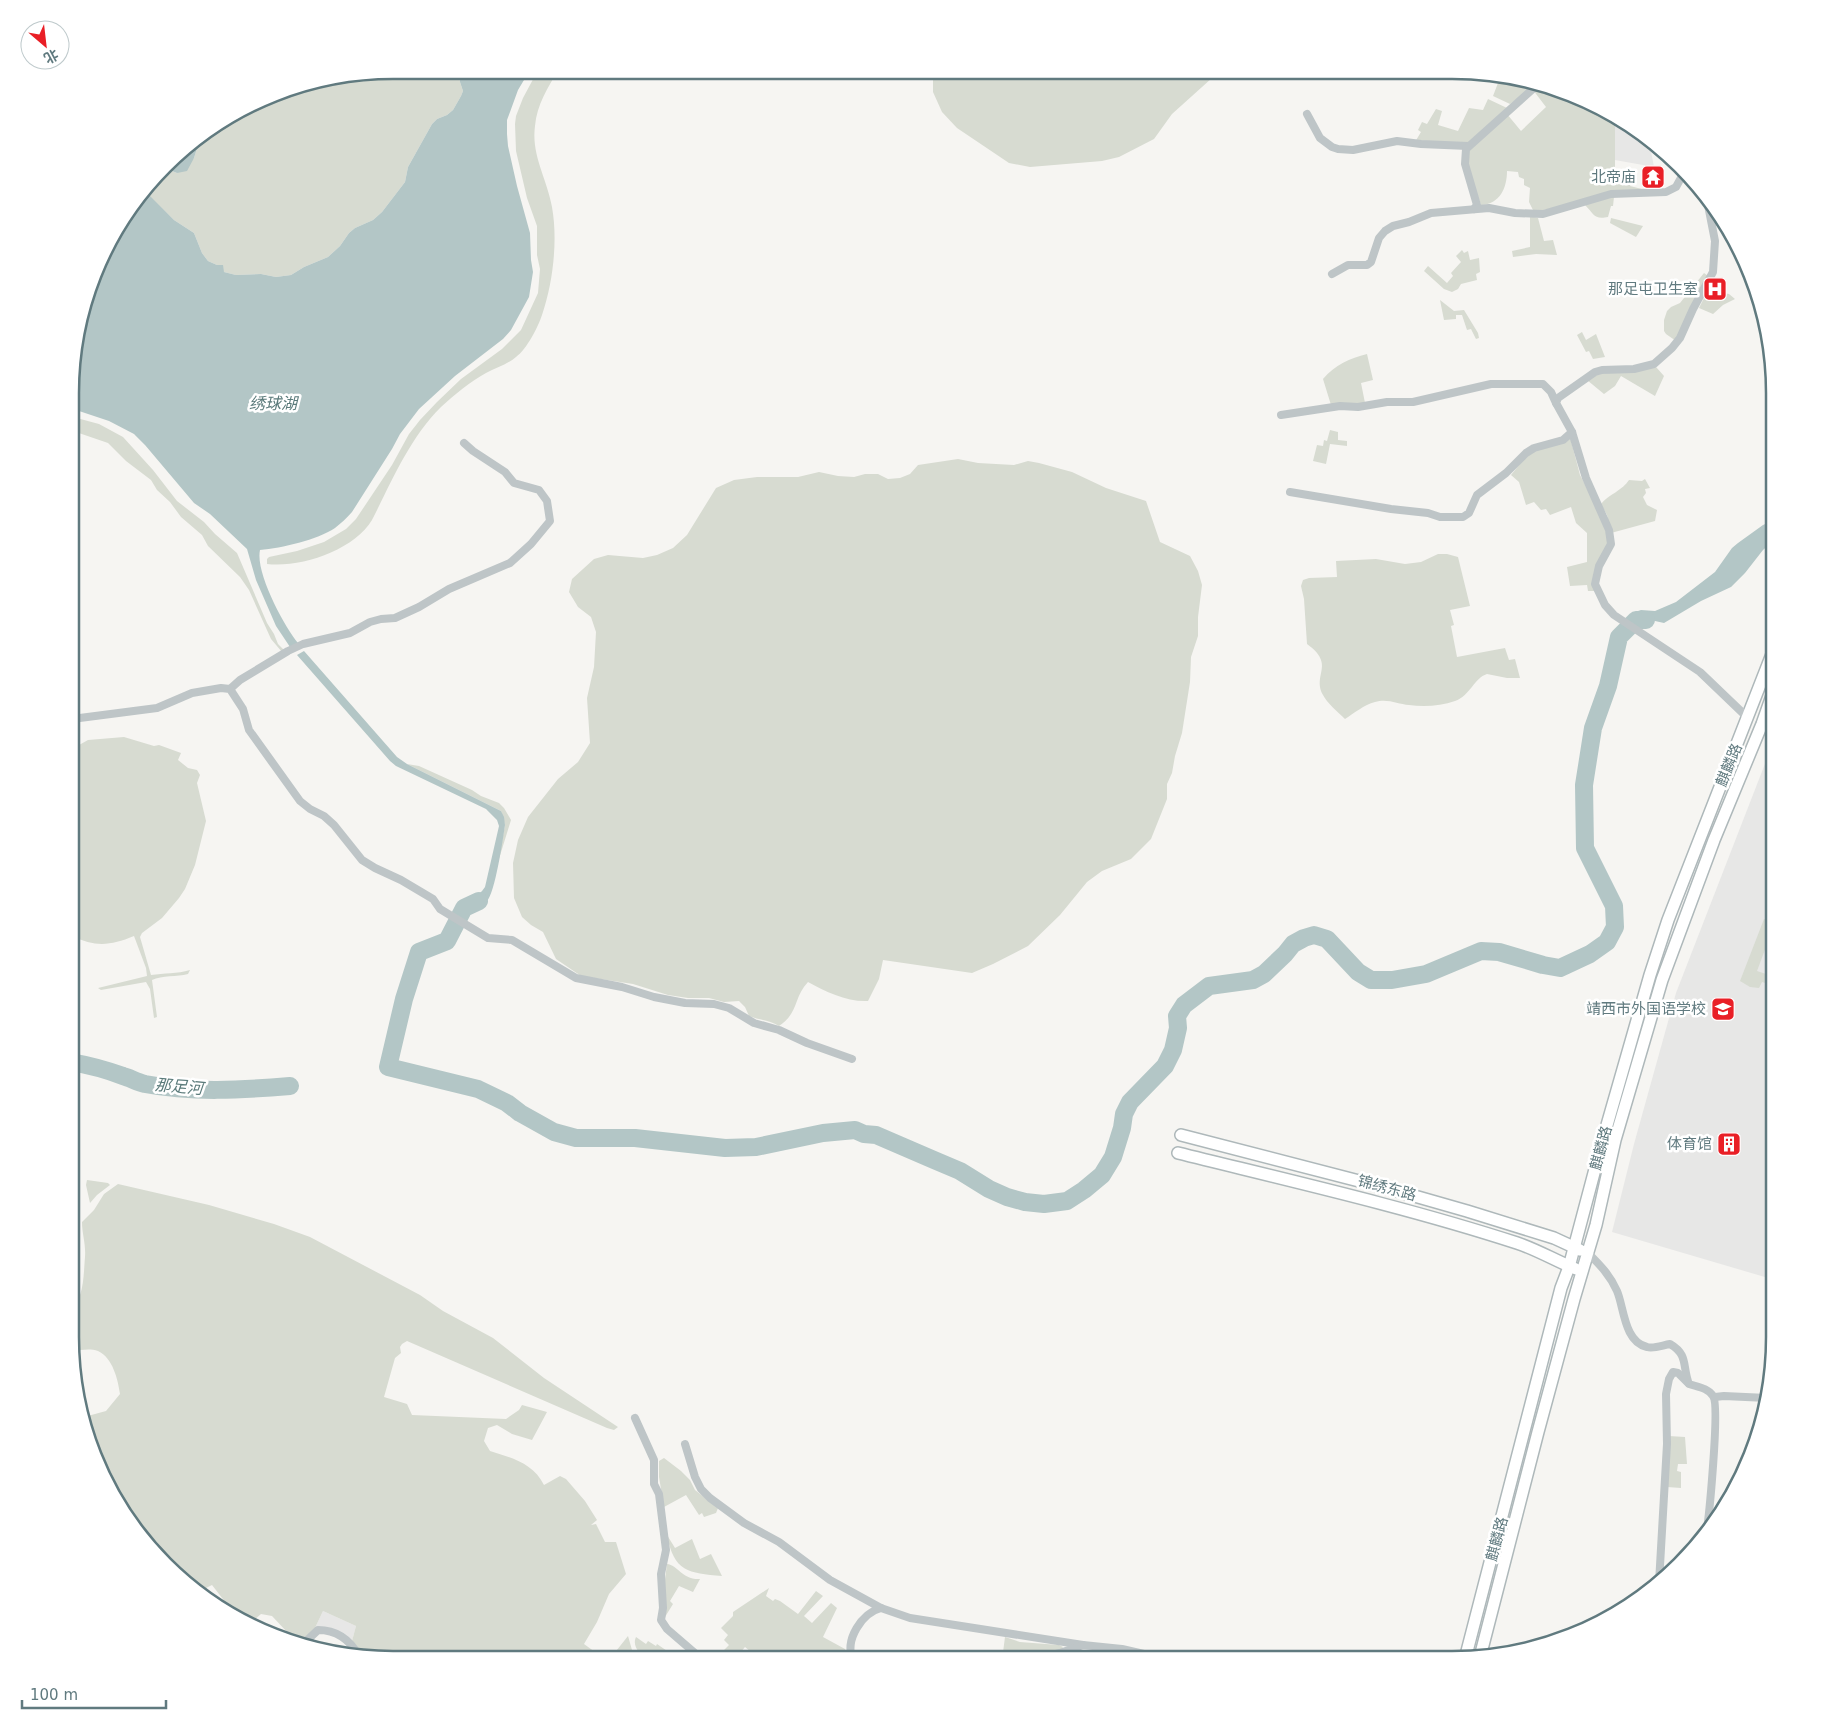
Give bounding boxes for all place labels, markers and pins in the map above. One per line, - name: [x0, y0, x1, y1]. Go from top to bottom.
- temple icon: 北帝庙: [1640, 164, 1666, 190]
- place label: 北帝庙: [1591, 168, 1636, 186]
- hospital icon: 那足屯卫生室: [1702, 276, 1728, 302]
- place label: 那足屯卫生室: [1608, 280, 1698, 298]
- school or university icon: 靖西市外国语学校: [1710, 996, 1736, 1022]
- place label: 靖西市外国语学校: [1586, 1000, 1706, 1018]
- building icon: 体育馆: [1716, 1131, 1742, 1157]
- place label: 体育馆: [1667, 1135, 1712, 1153]

